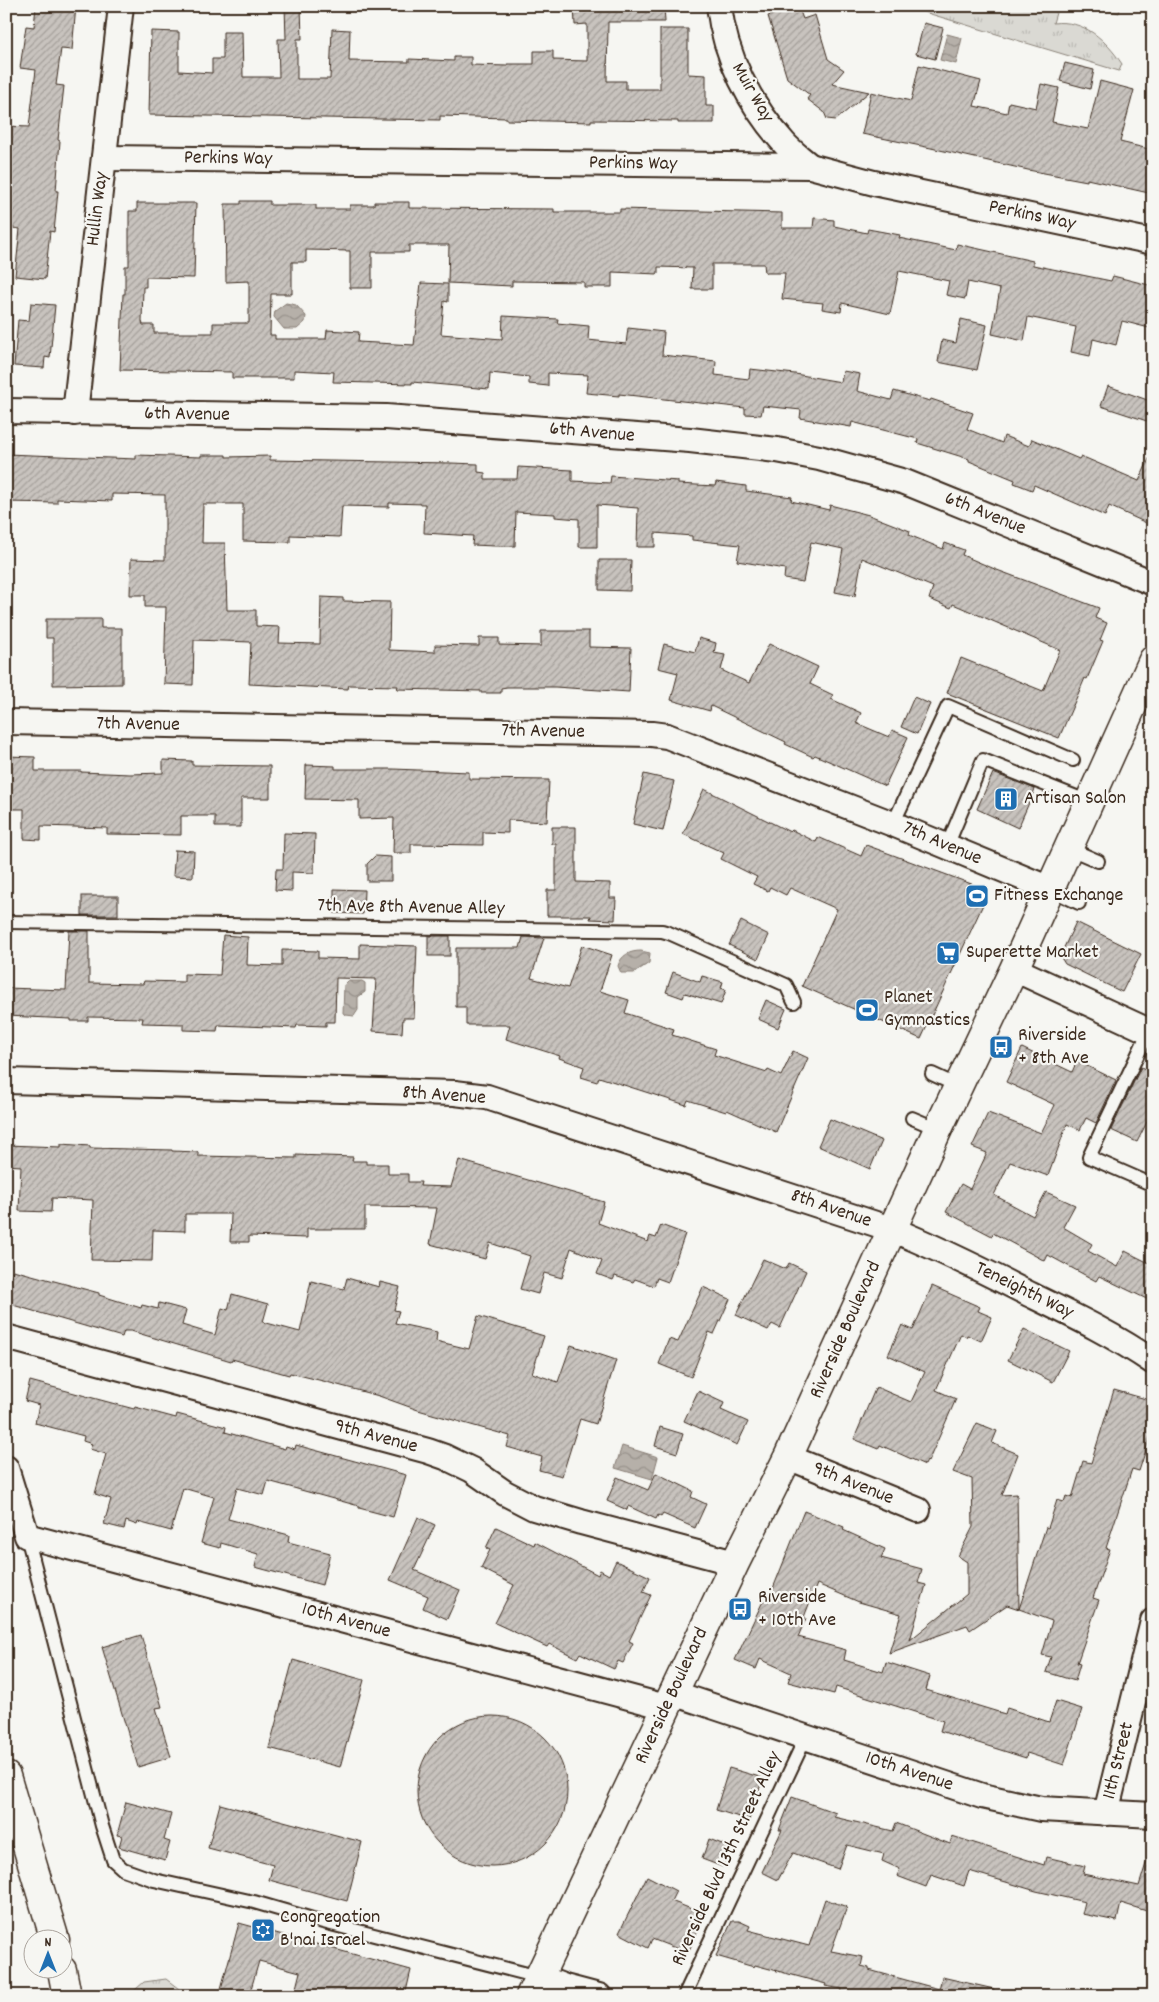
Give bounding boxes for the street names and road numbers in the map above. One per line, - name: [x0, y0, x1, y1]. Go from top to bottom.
- street label: Muir Way: [724, 58, 781, 129]
- street label: Perkins Way: [184, 144, 273, 174]
- street label: Perkins Way: [589, 149, 678, 179]
- street label: Hullin Way: [80, 169, 117, 248]
- street label: Perkins Way: [986, 193, 1079, 239]
- street label: 6th Avenue: [144, 400, 230, 430]
- street label: 6th Avenue: [548, 415, 636, 451]
- street label: 6th Avenue: [940, 485, 1030, 543]
- street label: 7th Avenue: [96, 710, 180, 740]
- street label: 7th Avenue: [501, 717, 585, 747]
- street label: 7th Avenue: [898, 815, 986, 873]
- street label: 7th Ave 8th Avenue Alley: [317, 892, 506, 924]
- street label: 8th Avenue: [401, 1079, 487, 1113]
- street label: 8th Avenue: [787, 1182, 875, 1236]
- street label: Teneighth Way: [970, 1255, 1079, 1327]
- street label: Riverside Boulevard: [803, 1257, 889, 1403]
- street label: 9th Avenue: [331, 1412, 421, 1462]
- street label: 9th Avenue: [808, 1455, 898, 1513]
- street label: 10th Avenue: [298, 1596, 394, 1646]
- street label: Riverside Boulevard: [628, 1623, 716, 1769]
- street label: 11th Street: [1096, 1720, 1142, 1802]
- street label: 10th Avenue: [861, 1745, 957, 1799]
- street label: Riverside Blvd 13th Street Alley: [665, 1746, 790, 1971]

